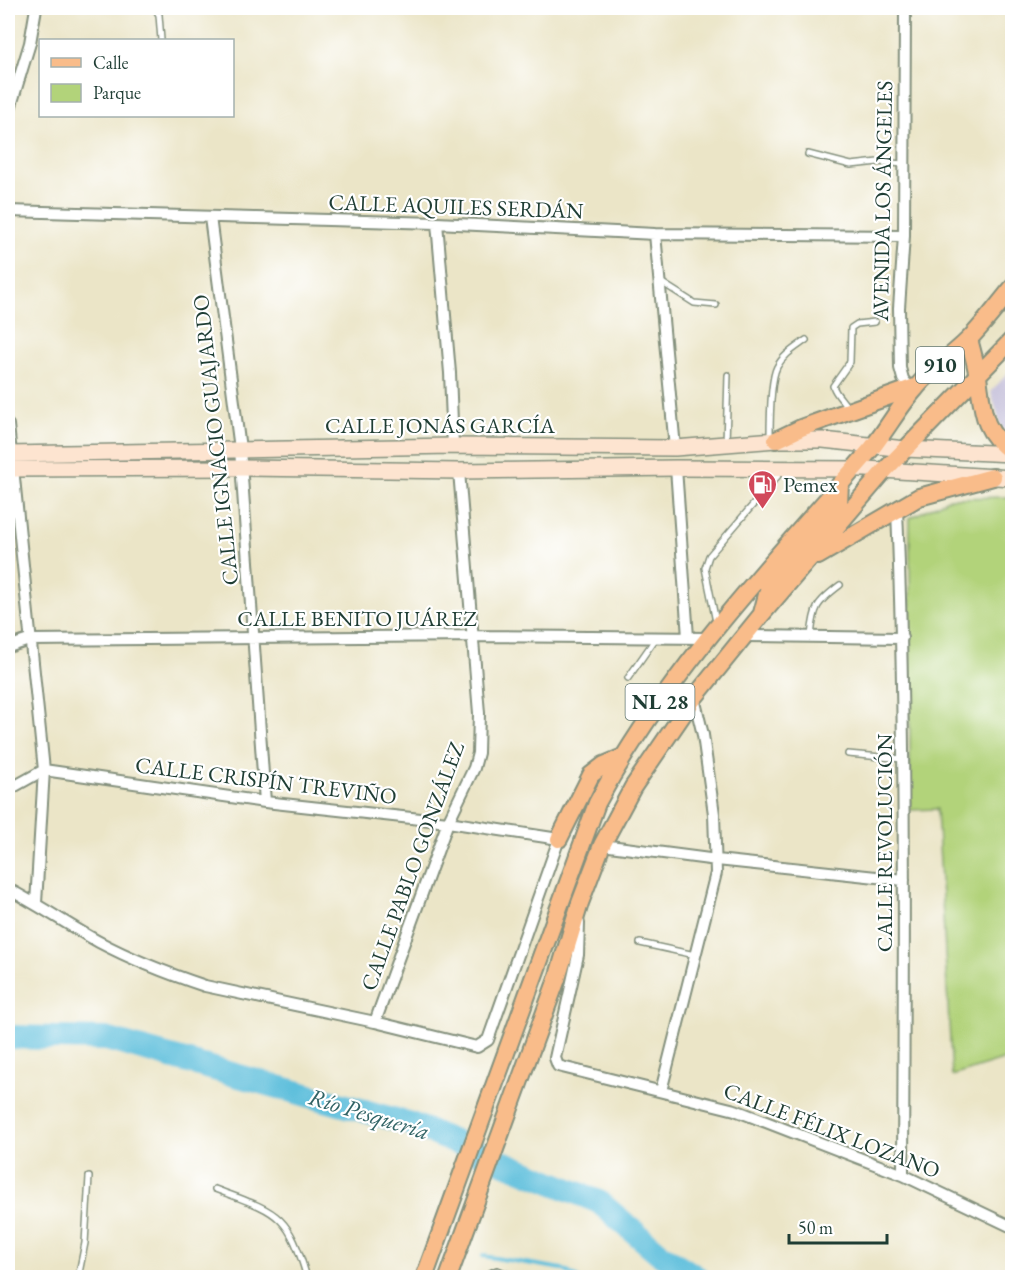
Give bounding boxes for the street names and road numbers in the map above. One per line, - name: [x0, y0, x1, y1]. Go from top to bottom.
- street label: AVENIDA LOS ÁNGELES: [866, 80, 899, 323]
- street label: CALLE AQUILES SERDÁN: [328, 188, 585, 225]
- street label: CALLE IGNACIO GUAJARDO: [186, 293, 245, 587]
- road number: 910: [916, 347, 964, 383]
- street label: CALLE JONÁS GARCÍA: [325, 411, 556, 440]
- street label: CALLE BENITO JUÁREZ: [237, 604, 477, 633]
- road number: NL 28: [626, 684, 694, 720]
- street label: CALLE REVOLUCIÓN: [870, 733, 899, 952]
- street label: CALLE PABLO GONZÁLEZ: [354, 738, 471, 995]
- street label: CALLE CRISPÍN TREVIÑO: [134, 750, 398, 811]
- street label: CALLE FÉLIX LOZANO: [719, 1076, 944, 1185]

